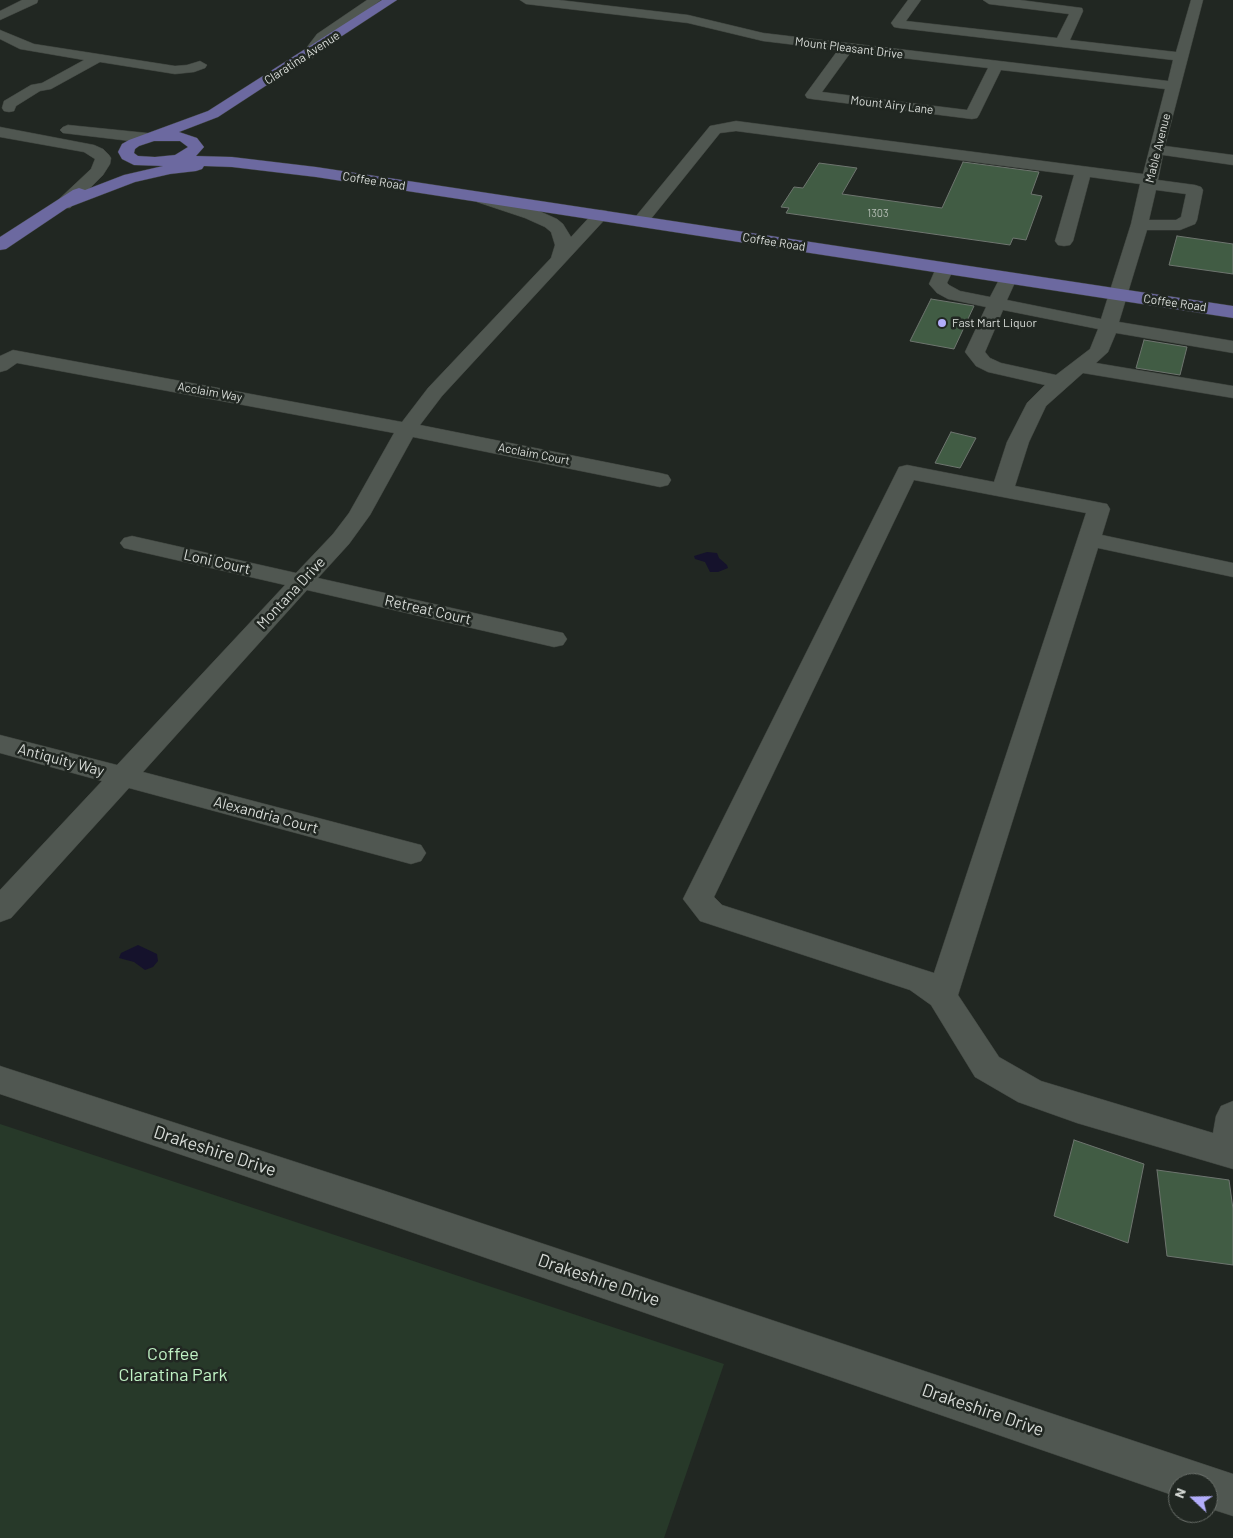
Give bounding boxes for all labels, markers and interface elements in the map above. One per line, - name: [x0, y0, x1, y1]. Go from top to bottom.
- street label: Claratina Avenue: [262, 28, 342, 88]
- street label: Mount Pleasant Drive: [794, 34, 904, 62]
- street label: Mount Airy Lane: [850, 93, 934, 117]
- street label: Mable Avenue: [1142, 112, 1174, 184]
- street label: Coffee Road: [342, 169, 406, 193]
- house number: 1303: [867, 206, 889, 220]
- street label: Coffee Road: [742, 230, 806, 254]
- street label: Coffee Road: [1143, 291, 1207, 315]
- place label: Fast Mart Liquor: [952, 316, 1037, 330]
- marker: Fast Mart Liquor: [936, 317, 948, 329]
- street label: Acclaim Way: [177, 379, 243, 405]
- street label: Acclaim Court: [497, 440, 571, 468]
- street label: Loni Court: [182, 546, 252, 578]
- street label: Montana Drive: [253, 553, 329, 633]
- street label: Retreat Court: [383, 591, 473, 629]
- street label: Antiquity Way: [16, 740, 106, 780]
- street label: Alexandria Court: [212, 792, 320, 838]
- street label: Drakeshire Drive: [151, 1121, 279, 1181]
- street label: Drakeshire Drive: [535, 1249, 663, 1311]
- park label: Coffee Claratina Park: [119, 1343, 227, 1386]
- street label: Drakeshire Drive: [919, 1379, 1047, 1441]
- north arrow: [1168, 1473, 1218, 1523]
- text: N: [1170, 1485, 1189, 1500]

